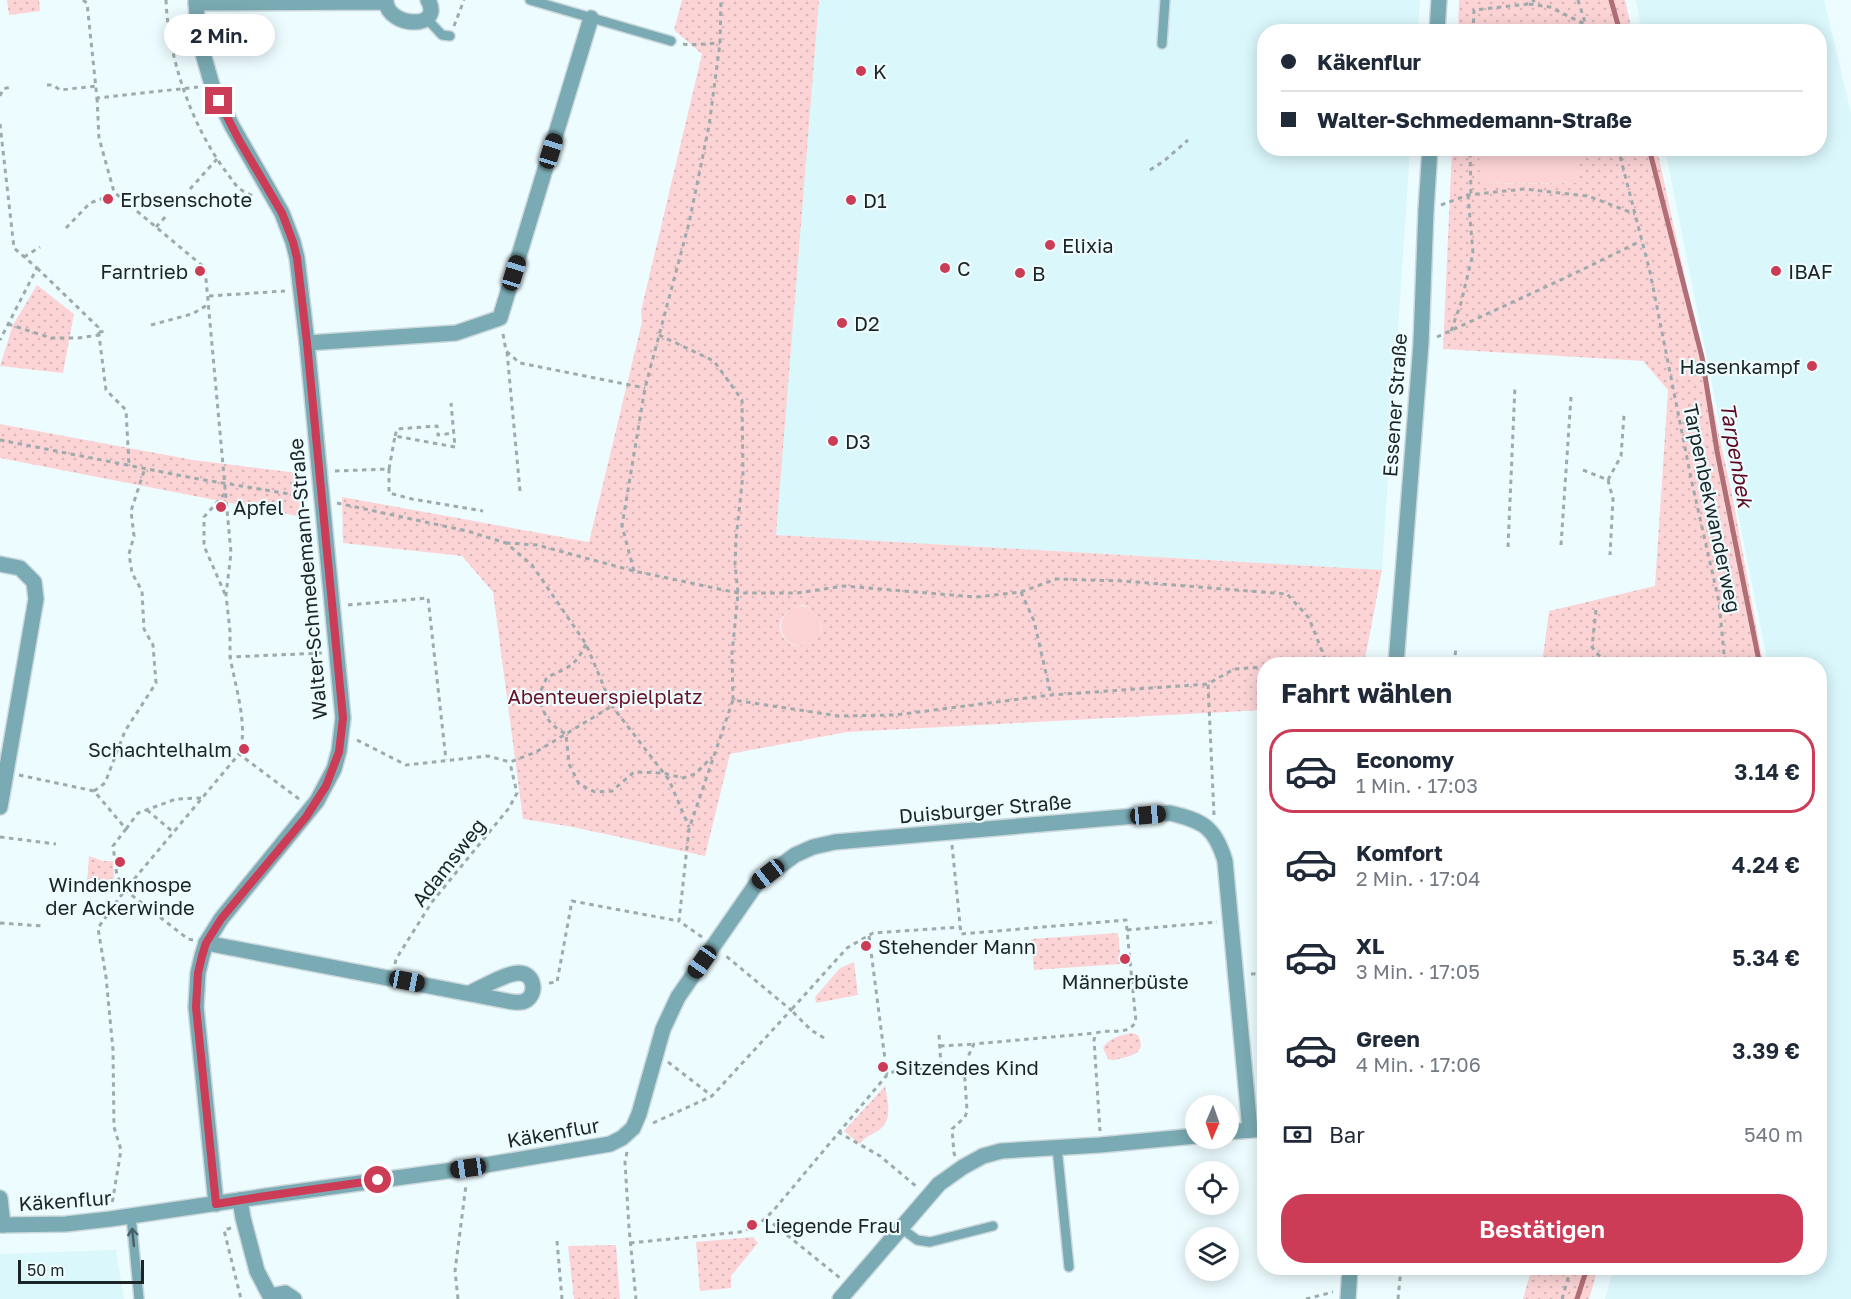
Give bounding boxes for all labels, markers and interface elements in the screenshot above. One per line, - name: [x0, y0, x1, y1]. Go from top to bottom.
- callout: 2 Min.: [164, 14, 274, 56]
- text: 2 Min.: [190, 23, 249, 47]
- text: Käkenflur: [1317, 48, 1421, 75]
- place label: K: [873, 59, 887, 83]
- marker: K: [854, 64, 868, 78]
- route end: [205, 87, 232, 114]
- text: Walter-Schmedemann-Straße: [1317, 106, 1632, 133]
- car: [537, 131, 565, 171]
- place label: Erbsenschote: [120, 187, 252, 211]
- place label: D1: [863, 188, 887, 212]
- marker: Erbsenschote: [101, 192, 115, 206]
- marker: D1: [844, 193, 858, 207]
- place label: Elixia: [1062, 233, 1114, 257]
- marker: Elixia: [1043, 238, 1057, 252]
- car: [500, 253, 528, 293]
- place label: C: [957, 256, 971, 280]
- place label: Farntrieb: [100, 259, 188, 283]
- place label: IBAF: [1788, 259, 1833, 283]
- marker: C: [938, 261, 952, 275]
- place label: B: [1032, 261, 1045, 285]
- marker: Farntrieb: [193, 264, 207, 278]
- marker: IBAF: [1769, 264, 1783, 278]
- marker: B: [1013, 266, 1027, 280]
- place label: D2: [854, 311, 880, 335]
- marker: D2: [835, 316, 849, 330]
- street label: Essener Straße: [1377, 332, 1411, 478]
- place label: Hasenkampf: [1680, 354, 1800, 378]
- marker: Hasenkampf: [1805, 359, 1819, 373]
- water label: Tarpenbek: [1715, 400, 1759, 512]
- street label: Tarpenbekwanderweg: [1679, 401, 1747, 615]
- place label: D3: [845, 429, 871, 453]
- marker: D3: [826, 434, 840, 448]
- street label: Walter-Schmedemann-Straße: [283, 437, 331, 721]
- place label: Apfel: [233, 495, 284, 519]
- marker: Apfel: [214, 500, 228, 514]
- text: Fahrt wählen: [1281, 677, 1452, 709]
- park label: Abenteuerspielplatz: [507, 684, 703, 708]
- place label: Schachtelhalm: [88, 737, 232, 761]
- marker: Schachtelhalm: [237, 742, 251, 756]
- icon: car: [1284, 744, 1338, 798]
- text: Economy: [1356, 746, 1454, 773]
- text: 3.14 €: [1734, 758, 1800, 785]
- text: 1 Min. · 17:03: [1356, 773, 1478, 797]
- street label: Duisburger Straße: [898, 788, 1072, 828]
- car: [1129, 804, 1167, 826]
- street label: Adamsweg: [406, 813, 490, 911]
- icon: car: [1284, 837, 1338, 891]
- text: Komfort: [1356, 839, 1443, 866]
- text: 4.24 €: [1732, 851, 1800, 878]
- marker: Windenknospe der Ackerwinde: [113, 855, 127, 869]
- car: [748, 856, 788, 892]
- text: 2 Min. · 17:04: [1356, 866, 1480, 890]
- place label: Windenknospe der Ackerwinde: [45, 872, 195, 919]
- icon: car: [1284, 930, 1338, 984]
- text: XL: [1356, 932, 1384, 959]
- place label: Stehender Mann: [878, 934, 1036, 958]
- marker: Stehender Mann: [859, 939, 873, 953]
- car: [684, 942, 720, 982]
- text: 5.34 €: [1732, 944, 1800, 971]
- marker: Männerbüste: [1118, 952, 1132, 966]
- text: 3 Min. · 17:05: [1356, 959, 1480, 983]
- car: [388, 969, 426, 993]
- place label: Männerbüste: [1061, 969, 1189, 993]
- icon: car: [1284, 1023, 1338, 1077]
- text: Green: [1356, 1025, 1420, 1052]
- text: 3.39 €: [1732, 1037, 1800, 1064]
- text: 4 Min. · 17:06: [1356, 1052, 1481, 1076]
- place label: Sitzendes Kind: [895, 1055, 1039, 1079]
- marker: Sitzendes Kind: [876, 1060, 890, 1074]
- north arrow: [1185, 1095, 1239, 1149]
- map controls: [1185, 1095, 1239, 1281]
- street label: Käkenflur: [505, 1112, 601, 1152]
- icon: cash: [1281, 1118, 1314, 1151]
- text: Bar: [1329, 1121, 1365, 1148]
- text: 540 m: [1744, 1122, 1803, 1146]
- car: [449, 1157, 487, 1179]
- button: locate: [1185, 1161, 1239, 1215]
- route start: [364, 1166, 391, 1193]
- street label: Käkenflur: [18, 1185, 113, 1215]
- button: Bestätigen: [1281, 1194, 1803, 1263]
- place label: Liegende Frau: [764, 1213, 900, 1237]
- marker: Liegende Frau: [745, 1218, 759, 1232]
- one-way arrow: [127, 1227, 138, 1247]
- button: layers: [1185, 1227, 1239, 1281]
- scale bar: [18, 1257, 144, 1284]
- text: 50 m: [27, 1260, 64, 1280]

